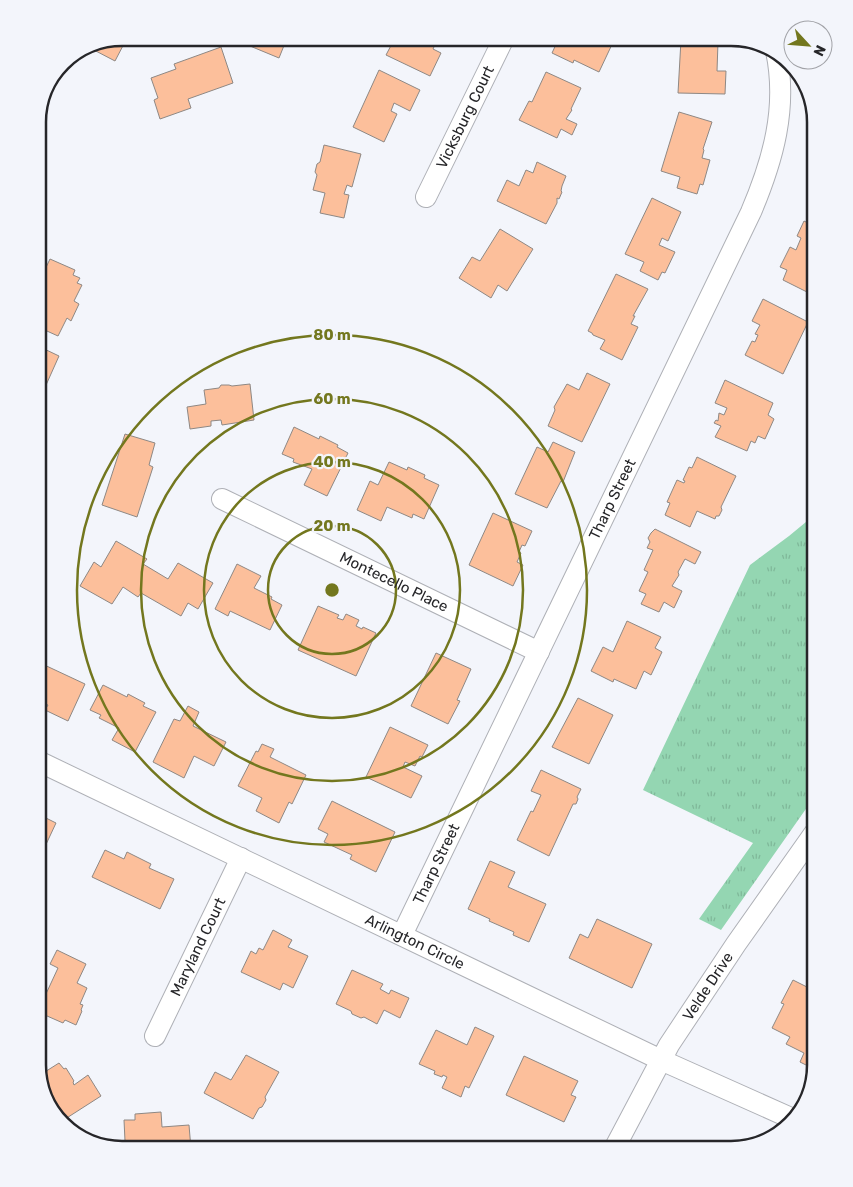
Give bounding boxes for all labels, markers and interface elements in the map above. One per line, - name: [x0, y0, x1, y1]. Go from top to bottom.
- north arrow: [783, 20, 833, 70]
- text: N: [809, 42, 829, 59]
- street label: Vicksburg Court: [432, 63, 498, 172]
- text: 80 m: [313, 326, 351, 344]
- text: 60 m: [314, 390, 350, 408]
- text: 40 m: [313, 453, 351, 471]
- street label: Tharp Street: [585, 456, 640, 542]
- text: 20 m: [314, 517, 350, 535]
- street label: Montecello Place: [337, 548, 451, 616]
- centre of rings: [323, 581, 341, 599]
- street label: Tharp Street: [409, 820, 464, 907]
- street label: Maryland Court: [167, 895, 230, 999]
- street label: Arlington Circle: [362, 910, 467, 973]
- street label: Velde Drive: [679, 949, 737, 1024]

